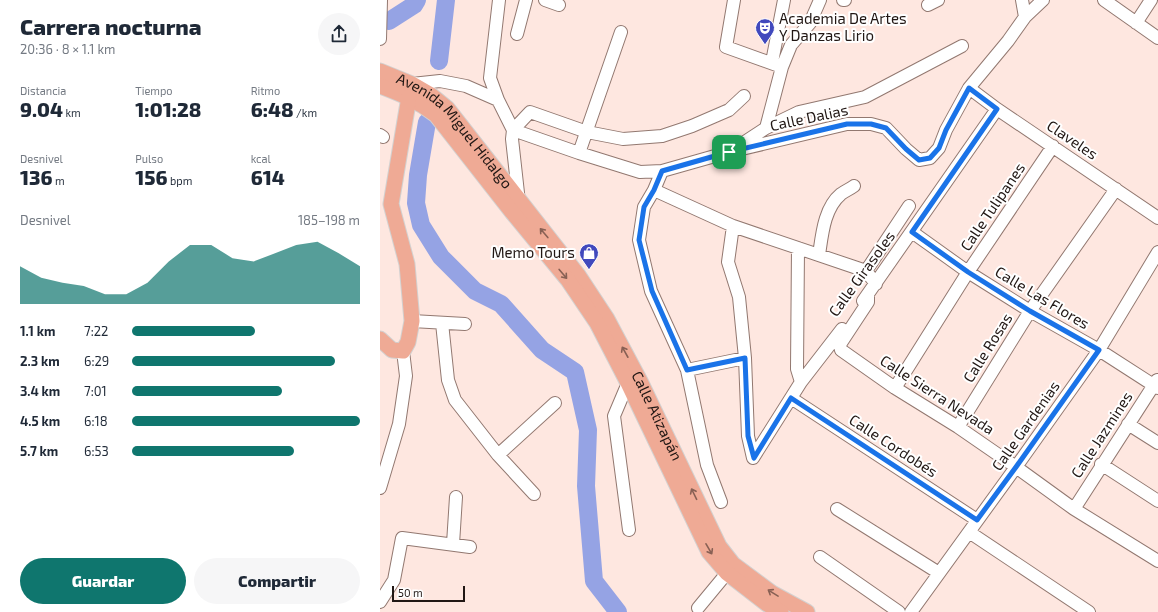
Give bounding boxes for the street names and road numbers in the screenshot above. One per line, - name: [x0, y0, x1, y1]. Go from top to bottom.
- street label: Avenida Miguel Hidalgo: [394, 69, 517, 192]
- street label: Calle Dalias: [768, 100, 849, 134]
- street label: Claveles: [1044, 116, 1101, 163]
- street label: Calle Tulipanes: [956, 159, 1028, 254]
- street label: Calle Girasoles: [824, 227, 898, 319]
- street label: Calle Las Flores: [992, 262, 1093, 332]
- street label: Calle Rosas: [959, 310, 1016, 385]
- street label: Calle Sierra Nevada: [877, 351, 998, 438]
- street label: Calle Atizapán: [628, 368, 687, 463]
- street label: Calle Gardenias: [988, 377, 1063, 474]
- street label: Calle Jazmines: [1067, 388, 1136, 481]
- street label: Calle Cordobés: [846, 410, 941, 480]

